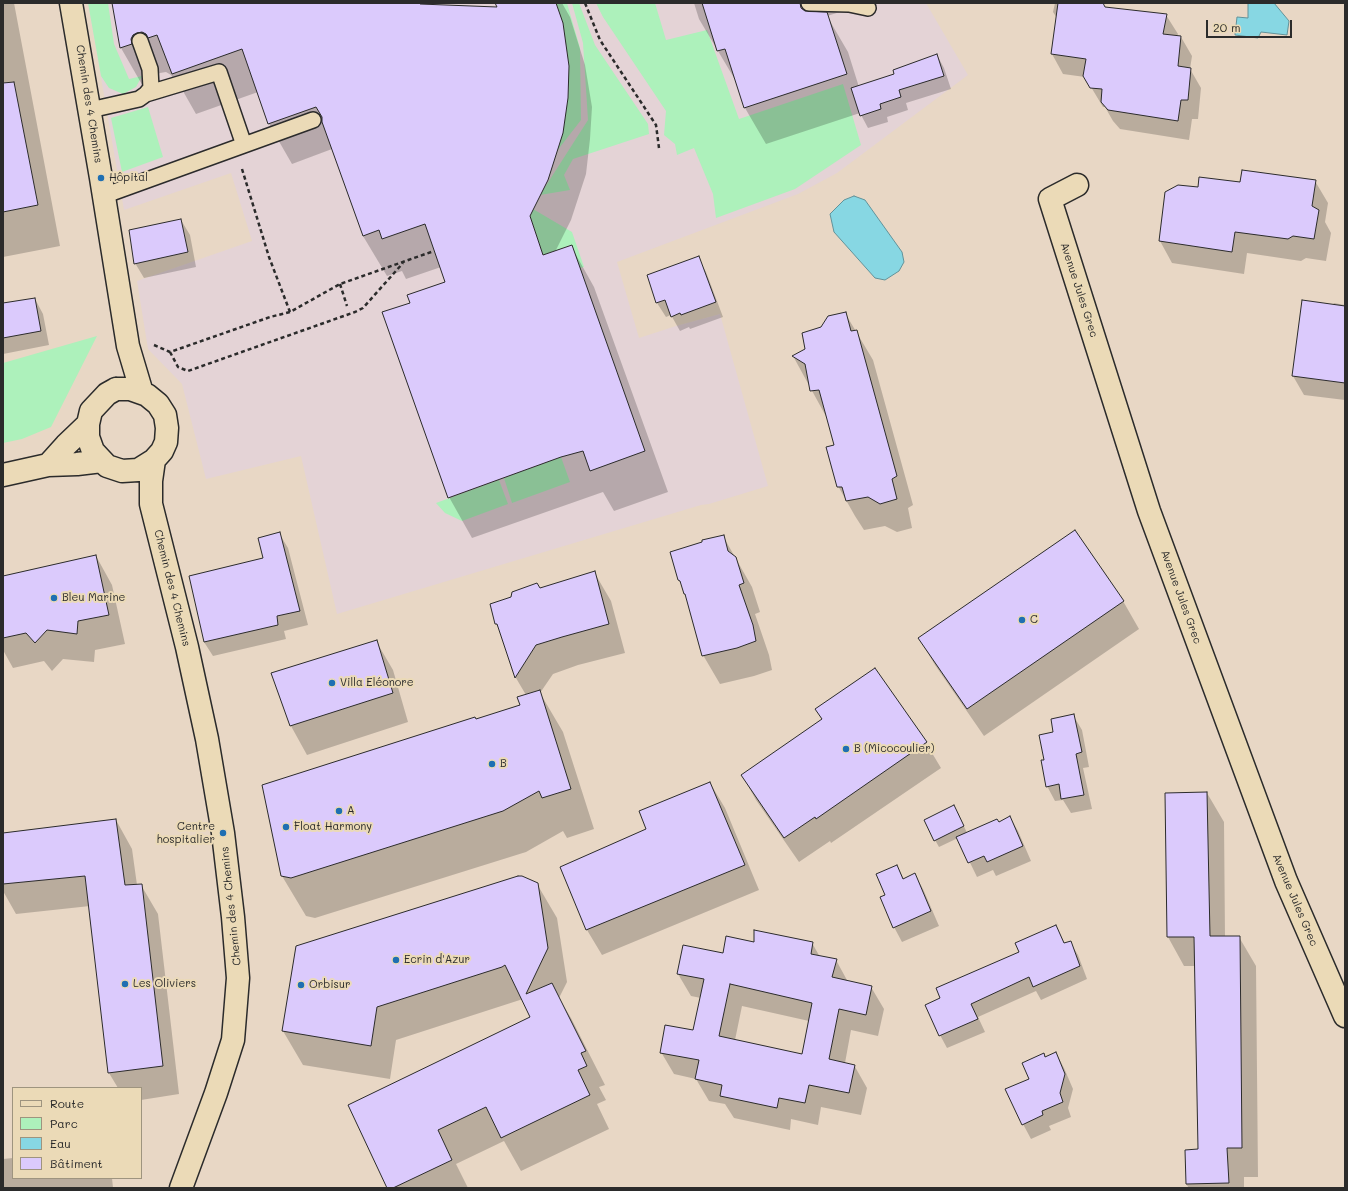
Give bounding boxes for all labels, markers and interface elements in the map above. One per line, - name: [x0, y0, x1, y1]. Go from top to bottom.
- scale bar: [1208, 12, 1294, 38]
- text: 20 m: [1213, 19, 1241, 35]
- street label: Chemin des 4 Chemins: [73, 44, 105, 164]
- place label: Hôpital: [109, 171, 148, 185]
- marker: Hôpital: [96, 173, 106, 183]
- street label: Avenue Jules Grec: [1057, 241, 1101, 339]
- street label: Chemin des 4 Chemins: [151, 528, 193, 648]
- street label: Avenue Jules Grec: [1158, 548, 1204, 646]
- place label: Bleu Marine: [62, 591, 125, 605]
- marker: Bleu Marine: [49, 593, 59, 603]
- place label: C: [1030, 613, 1038, 627]
- marker: C: [1017, 615, 1027, 625]
- place label: Villa Eléonore: [340, 676, 414, 690]
- marker: Villa Eléonore: [327, 678, 337, 688]
- place label: B (Micocoulier): [854, 742, 934, 756]
- marker: B (Micocoulier): [841, 744, 851, 754]
- place label: B: [500, 757, 507, 771]
- marker: B: [487, 759, 497, 769]
- place label: A: [347, 804, 355, 818]
- marker: A: [334, 806, 344, 816]
- place label: Centre hospitalier: [157, 820, 215, 846]
- place label: Float Harmony: [294, 820, 372, 834]
- marker: Float Harmony: [281, 822, 291, 832]
- marker: Centre hospitalier: [218, 828, 228, 838]
- street label: Chemin des 4 Chemins: [218, 846, 244, 966]
- street label: Avenue Jules Grec: [1270, 852, 1320, 948]
- place label: Ecrin d'Azur: [404, 953, 470, 967]
- marker: Ecrin d'Azur: [391, 955, 401, 965]
- place label: Les Oliviers: [133, 977, 196, 991]
- place label: Orbisur: [309, 978, 350, 992]
- marker: Les Oliviers: [120, 979, 130, 989]
- marker: Orbisur: [296, 980, 306, 990]
- legend: [12, 1087, 142, 1179]
- text: Route: [50, 1095, 84, 1111]
- text: Parc: [50, 1115, 78, 1131]
- text: Eau: [50, 1135, 71, 1151]
- text: Bâtiment: [50, 1155, 103, 1171]

